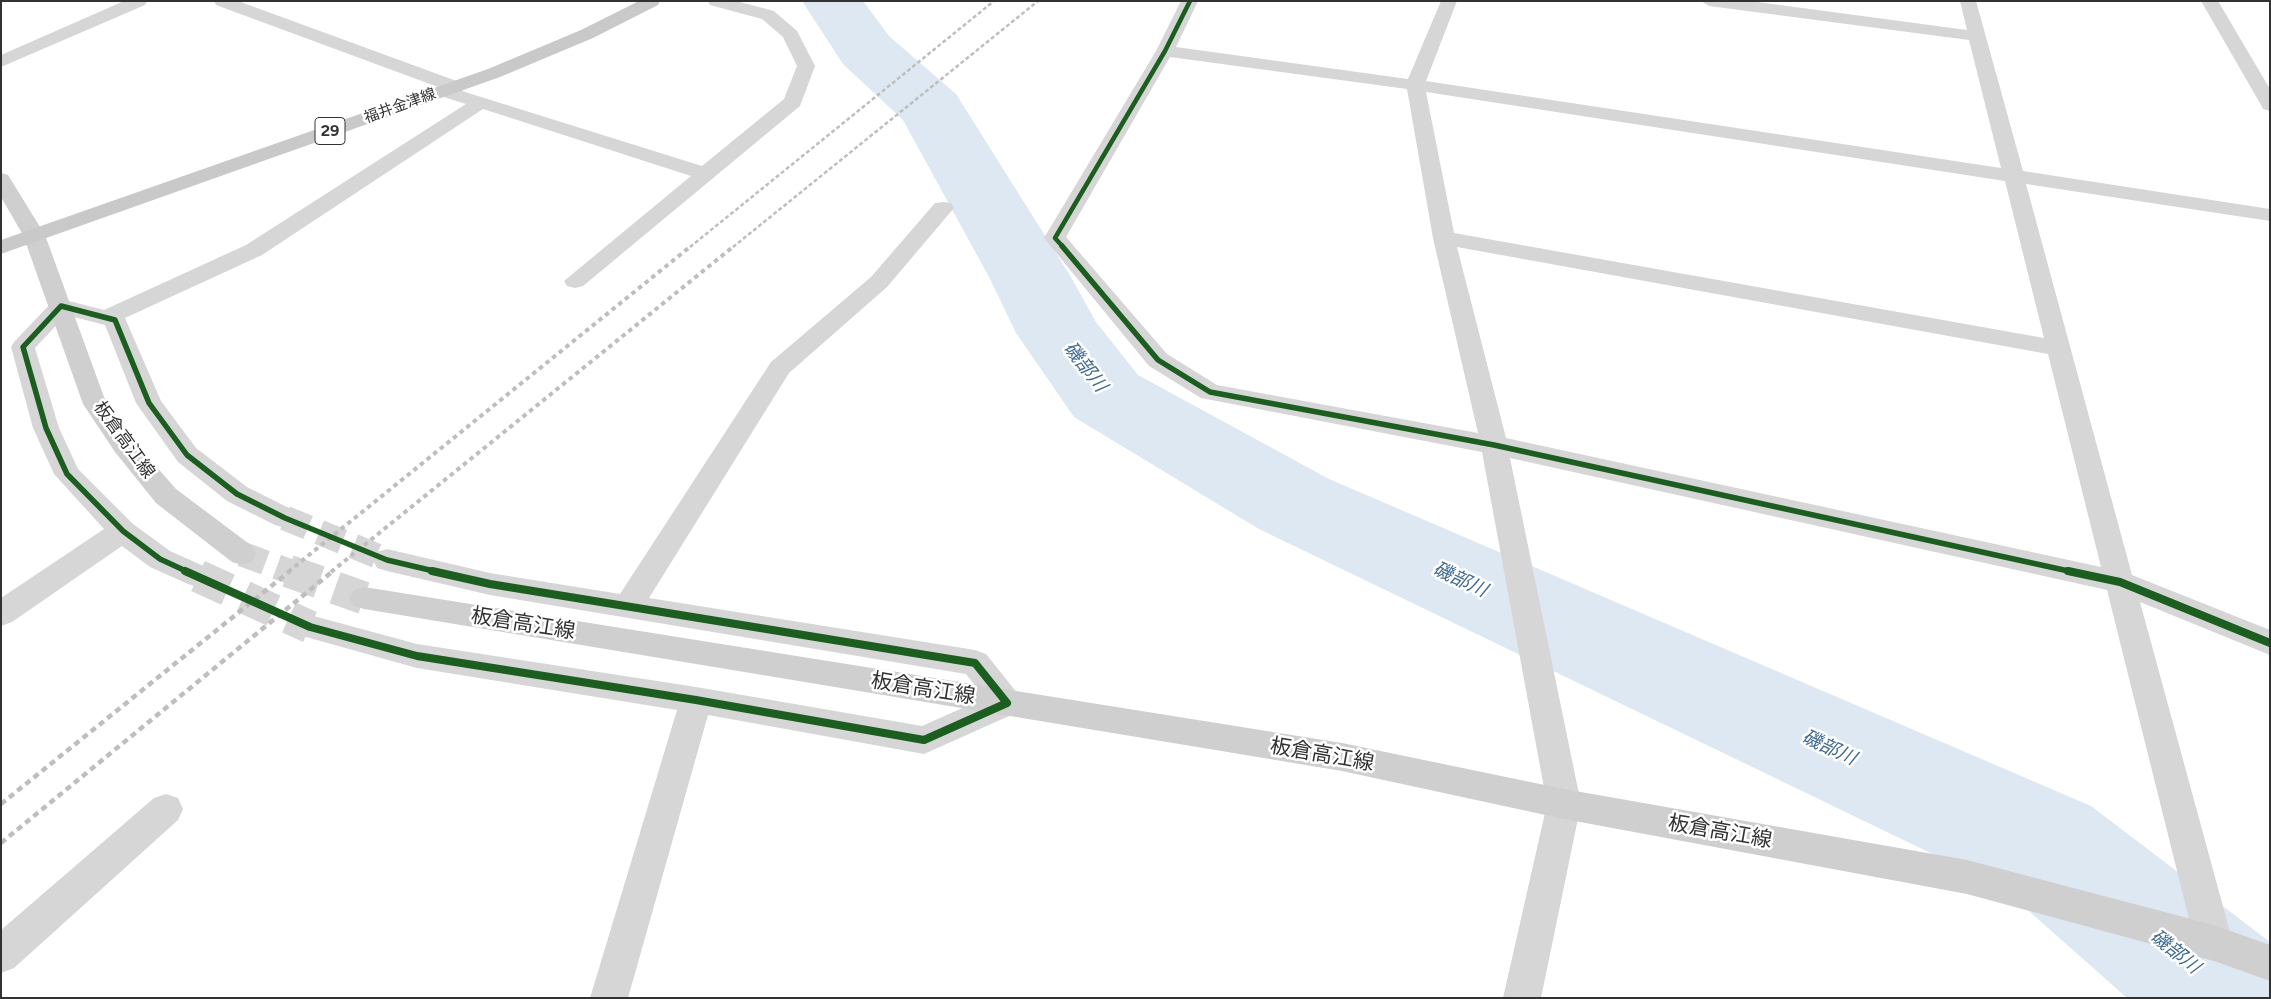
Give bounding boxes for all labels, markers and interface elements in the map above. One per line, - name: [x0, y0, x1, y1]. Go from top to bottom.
- street label: 福井金津線: [362, 85, 438, 127]
- road number: 29: [315, 118, 345, 144]
- water label: 磯部川: [1058, 338, 1112, 396]
- street label: 板倉高江線: [89, 397, 159, 483]
- water label: 磯部川: [1429, 558, 1491, 602]
- street label: 板倉高江線: [469, 603, 577, 645]
- street label: 板倉高江線: [869, 668, 977, 710]
- water label: 磯部川: [1798, 726, 1860, 770]
- street label: 板倉高江線: [1268, 733, 1376, 777]
- street label: 板倉高江線: [1666, 810, 1774, 854]
- water label: 磯部川: [2146, 925, 2204, 979]

